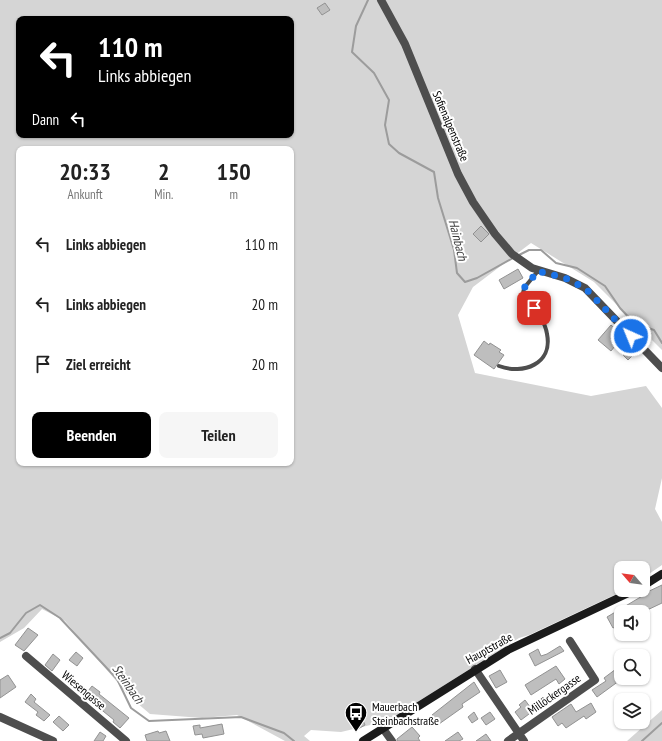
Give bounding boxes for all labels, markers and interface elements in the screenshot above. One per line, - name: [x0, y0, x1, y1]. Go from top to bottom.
- text: 110 m: [98, 28, 162, 65]
- icon: left: [32, 32, 84, 84]
- text: Links abbiegen: [98, 64, 191, 87]
- street label: Sofienalpenstraße: [429, 89, 473, 164]
- icon: left: [67, 108, 89, 130]
- text: Dann: [32, 110, 59, 129]
- text: 20:33: [59, 156, 111, 187]
- text: 2: [158, 156, 169, 187]
- text: 150: [216, 156, 251, 187]
- text: Ankunft: [68, 186, 103, 203]
- text: Min.: [154, 186, 173, 203]
- text: m: [229, 186, 238, 203]
- water label: Hainbach: [445, 218, 472, 264]
- icon: left: [32, 233, 54, 255]
- text: Links abbiegen: [66, 235, 146, 254]
- text: 110 m: [245, 235, 278, 254]
- pin: [517, 291, 551, 325]
- icon: left: [32, 293, 54, 315]
- text: Links abbiegen: [66, 295, 146, 314]
- text: 20 m: [252, 295, 278, 314]
- icon: arrive: [523, 297, 545, 319]
- position arrow: [610, 315, 652, 357]
- icon: arrive: [32, 353, 54, 375]
- text: Ziel erreicht: [66, 355, 131, 374]
- text: 20 m: [252, 355, 278, 374]
- button: Beenden: [32, 412, 151, 458]
- button: Teilen: [159, 412, 278, 458]
- north arrow: [614, 561, 650, 597]
- map controls: [614, 561, 650, 729]
- button: sound: [614, 605, 650, 641]
- street label: Hauptstraße: [463, 629, 515, 667]
- button: search: [614, 649, 650, 685]
- water label: Steinbach: [108, 661, 148, 708]
- street label: Wiesengasse: [59, 667, 109, 713]
- street label: Millöckergasse: [525, 670, 583, 718]
- button: layers: [614, 693, 650, 729]
- place label: Mauerbach Steinbachstraße: [372, 699, 439, 728]
- bus stop icon: Mauerbach Steinbachstraße: [343, 700, 369, 733]

